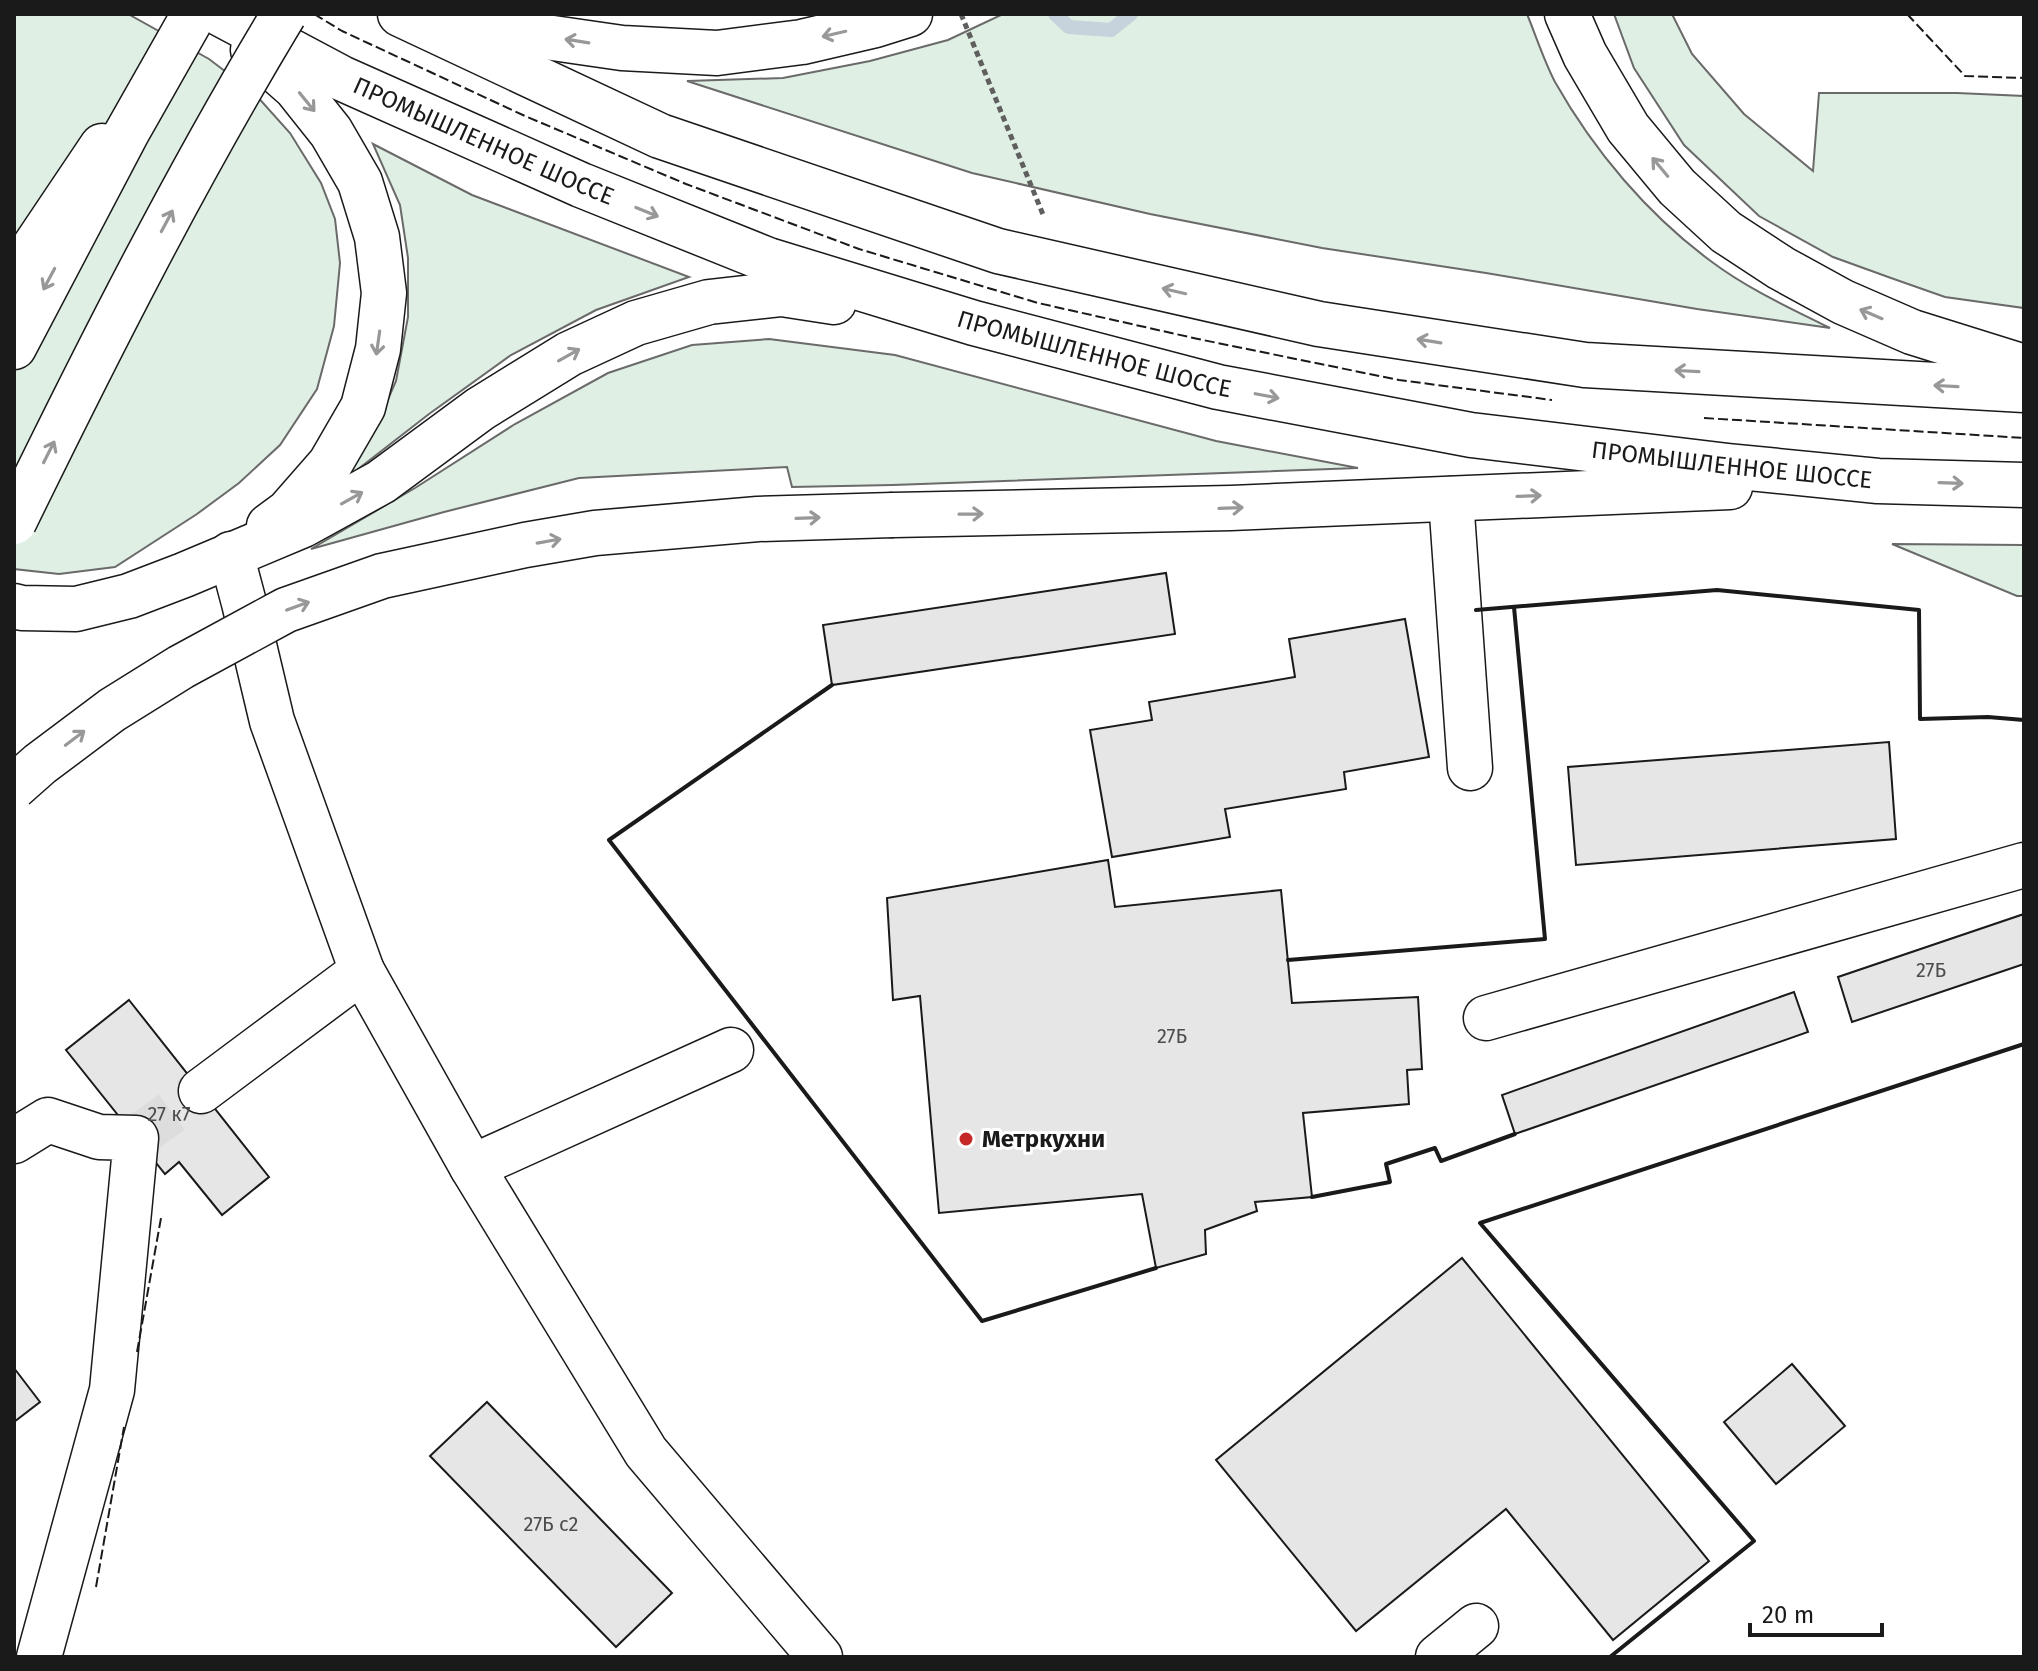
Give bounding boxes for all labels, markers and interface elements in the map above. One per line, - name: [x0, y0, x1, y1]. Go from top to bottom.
- one-way arrow: [822, 28, 848, 43]
- one-way arrow: [564, 33, 590, 48]
- street label: ПРОМЫШЛЕННОЕ ШОССЕ: [349, 71, 618, 211]
- one-way arrow: [298, 91, 316, 112]
- one-way arrow: [1651, 157, 1669, 177]
- one-way arrow: [634, 206, 659, 220]
- one-way arrow: [160, 210, 176, 233]
- one-way arrow: [41, 267, 57, 291]
- one-way arrow: [1161, 283, 1187, 298]
- street label: ПРОМЫШЛЕННОЕ ШОССЕ: [954, 305, 1234, 403]
- one-way arrow: [1859, 306, 1884, 321]
- one-way arrow: [370, 330, 385, 355]
- one-way arrow: [1416, 333, 1442, 348]
- one-way arrow: [556, 347, 580, 362]
- one-way arrow: [1674, 363, 1701, 378]
- one-way arrow: [1933, 378, 1960, 393]
- one-way arrow: [1254, 390, 1280, 405]
- street label: ПРОМЫШЛЕННОЕ ШОССЕ: [1590, 436, 1874, 494]
- one-way arrow: [41, 441, 57, 465]
- one-way arrow: [1937, 476, 1964, 491]
- one-way arrow: [1515, 488, 1542, 503]
- one-way arrow: [340, 490, 363, 506]
- one-way arrow: [1217, 501, 1244, 516]
- one-way arrow: [957, 506, 984, 522]
- one-way arrow: [794, 510, 821, 525]
- one-way arrow: [536, 532, 561, 547]
- one-way arrow: [285, 598, 310, 612]
- one-way arrow: [63, 730, 85, 746]
- house number: 27Б: [1916, 958, 1946, 982]
- house number: 27Б: [1157, 1024, 1187, 1048]
- house number: 27 к7: [147, 1102, 191, 1126]
- place label: Метркухни: [982, 1125, 1105, 1153]
- marker: Метркухни: [957, 1130, 975, 1148]
- house number: 27Б с2: [524, 1512, 578, 1536]
- scale bar: [1750, 1587, 1882, 1637]
- text: 20 m: [1762, 1601, 1814, 1629]

